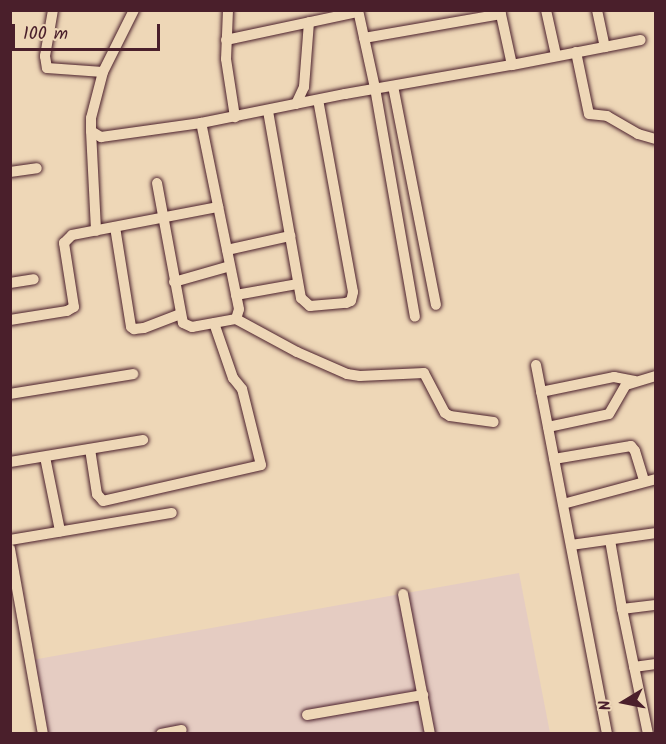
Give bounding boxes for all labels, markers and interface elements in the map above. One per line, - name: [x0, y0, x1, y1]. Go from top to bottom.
- scale bar: [15, 12, 164, 50]
- text: 100 m: [23, 20, 68, 49]
- north arrow: [594, 672, 654, 732]
- text: N: [593, 698, 619, 712]

